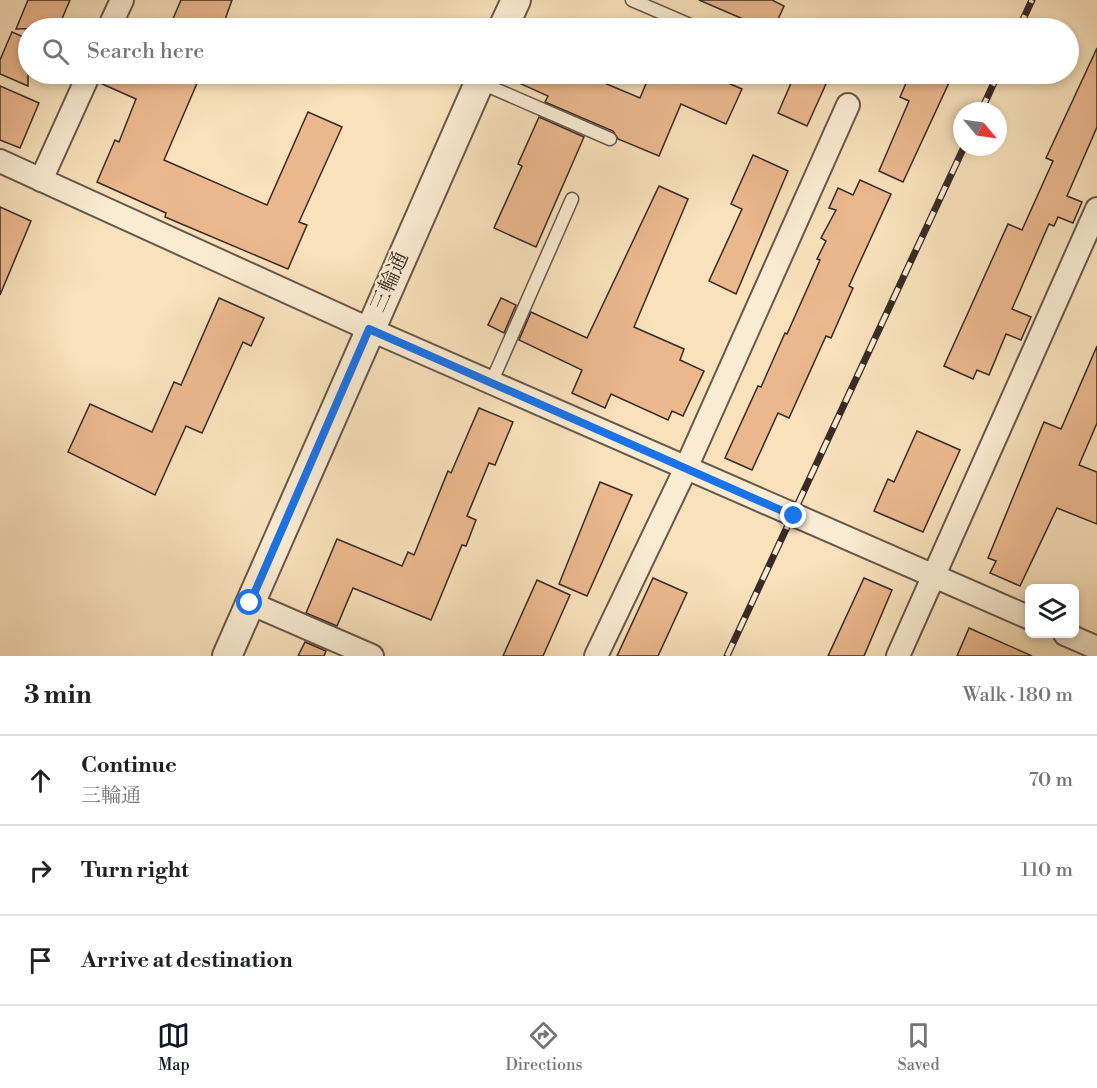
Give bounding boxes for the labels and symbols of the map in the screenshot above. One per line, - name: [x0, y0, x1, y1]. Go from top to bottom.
- north arrow: [953, 102, 1007, 156]
- street label: 三輪通: [365, 248, 415, 316]
- route end: [780, 502, 806, 528]
- route start: [236, 589, 262, 615]

